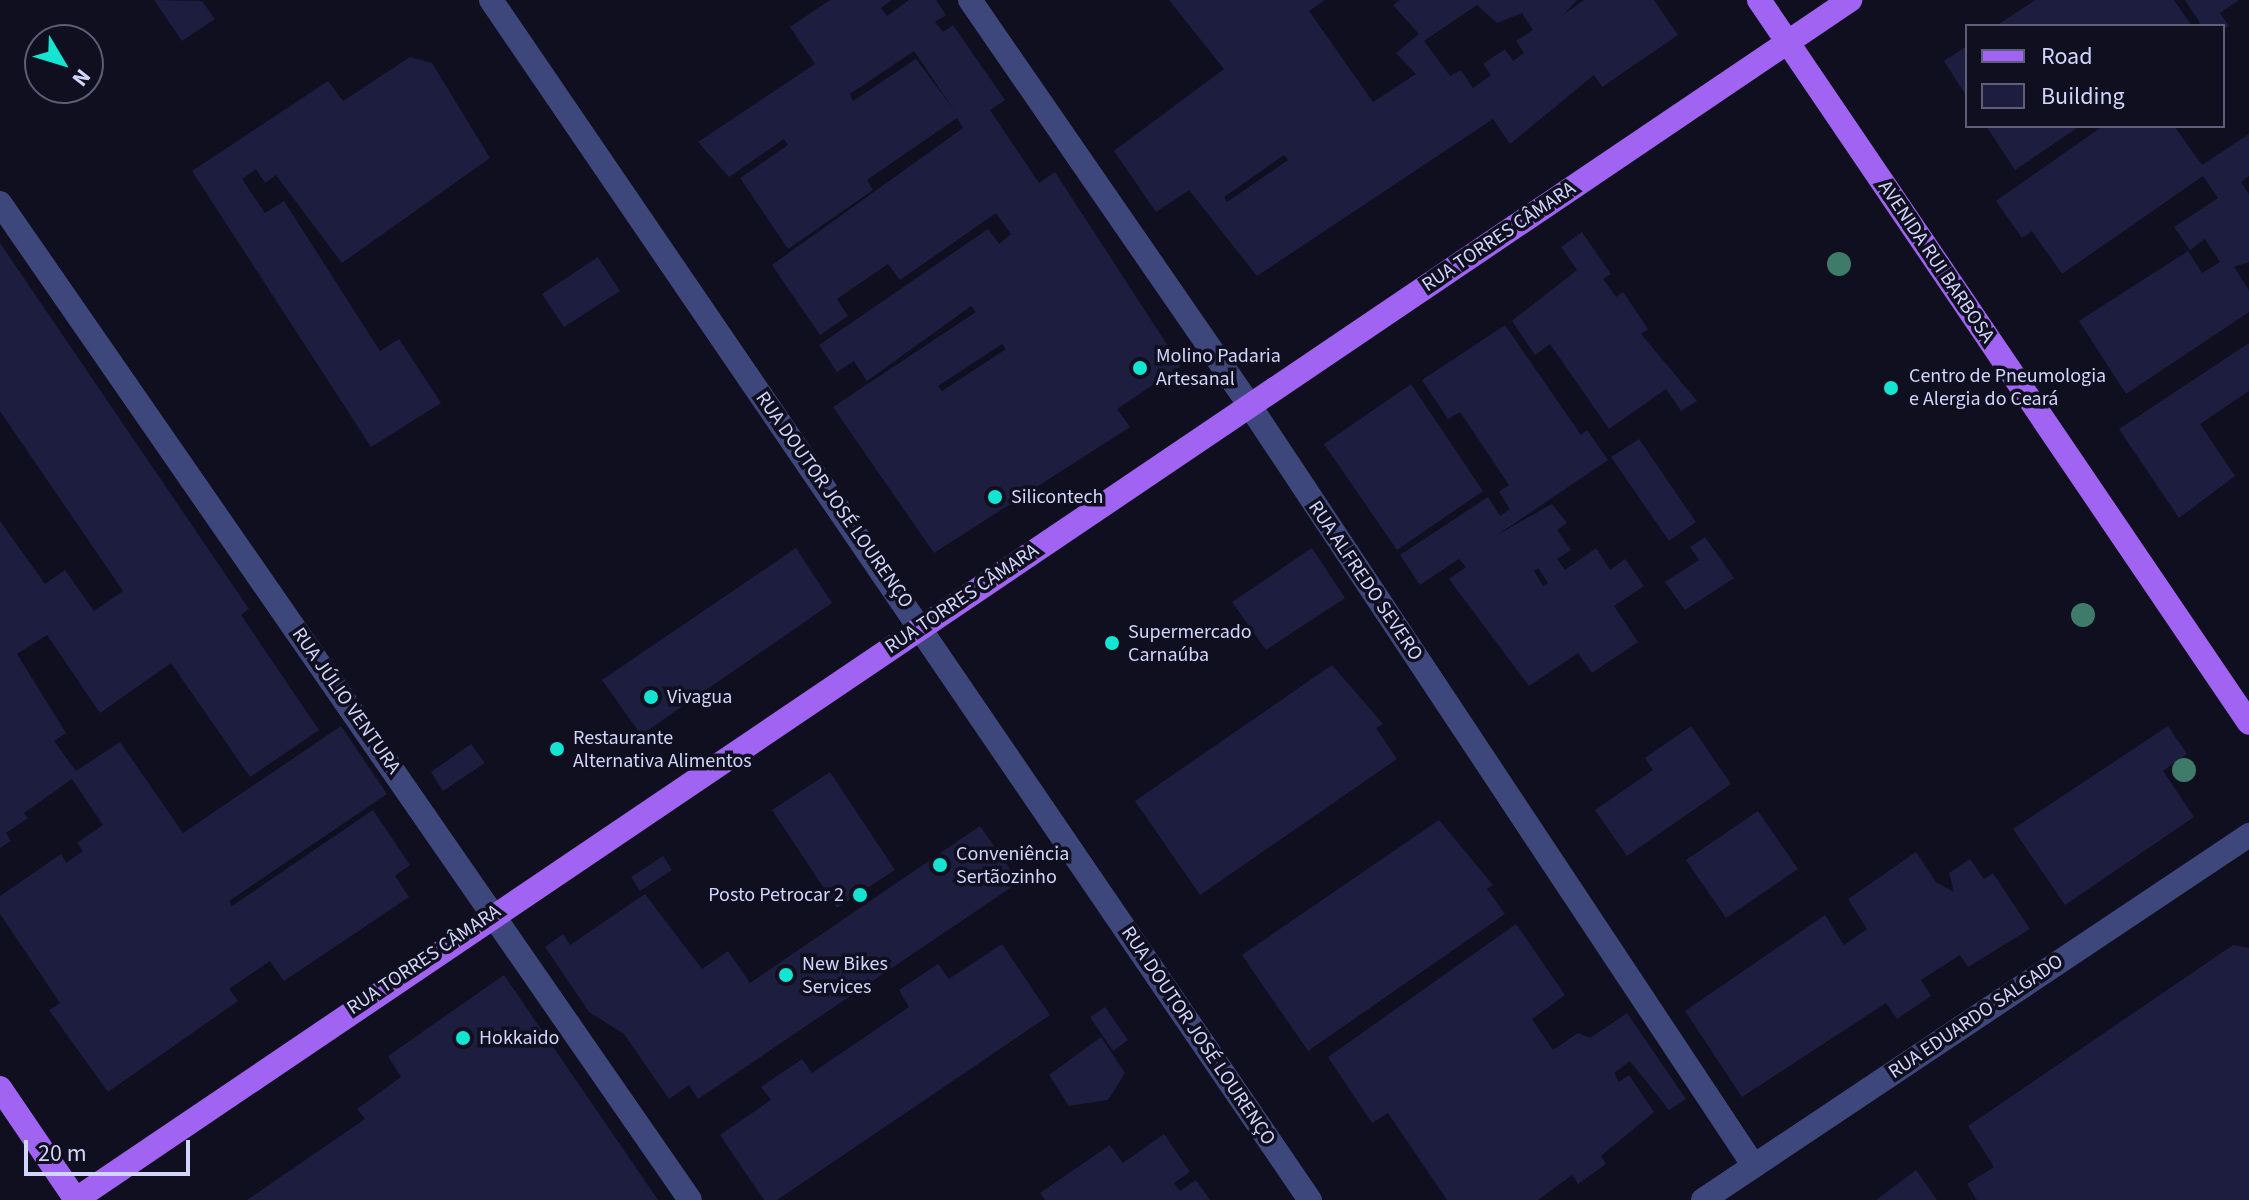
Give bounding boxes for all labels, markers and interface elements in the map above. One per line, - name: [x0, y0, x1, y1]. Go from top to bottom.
- north arrow: [24, 24, 104, 104]
- legend: [1965, 24, 2225, 128]
- text: Road: [2041, 39, 2093, 74]
- text: N: [64, 62, 98, 93]
- text: Building: [2041, 79, 2125, 114]
- street label: AVENIDA RUI BARBOSA: [1873, 176, 1999, 348]
- street label: RUA TORRES CÂMARA: [1418, 177, 1580, 297]
- place label: Molino Padaria Artesanal: [1156, 344, 1281, 391]
- marker: Molino Padaria Artesanal: [1131, 359, 1149, 377]
- place label: Centro de Pneumologia e Alergia do Ceará: [1909, 364, 2106, 411]
- marker: Centro de Pneumologia e Alergia do Ceará: [1880, 377, 1902, 399]
- street label: RUA DOUTOR JOSÉ LOURENÇO: [750, 387, 918, 613]
- place label: Silicontech: [1011, 485, 1104, 509]
- marker: Silicontech: [986, 488, 1004, 506]
- street label: RUA ALFREDO SEVERO: [1303, 497, 1427, 665]
- street label: RUA TORRES CÂMARA: [881, 539, 1043, 659]
- place label: Supermercado Carnaúba: [1128, 620, 1252, 667]
- street label: RUA JÚLIO VENTURA: [287, 623, 405, 779]
- marker: Supermercado Carnaúba: [1103, 634, 1121, 652]
- place label: Vivagua: [667, 685, 732, 709]
- marker: Vivagua: [642, 688, 660, 706]
- place label: Restaurante Alternativa Alimentos: [573, 726, 752, 773]
- marker: Restaurante Alternativa Alimentos: [548, 740, 566, 758]
- place label: Conveniência Sertãozinho: [956, 842, 1069, 889]
- marker: Conveniência Sertãozinho: [931, 856, 949, 874]
- place label: Posto Petrocar 2: [708, 883, 844, 907]
- marker: Posto Petrocar 2: [851, 886, 869, 904]
- street label: RUA TORRES CÂMARA: [343, 900, 505, 1020]
- street label: RUA DOUTOR JOSÉ LOURENÇO: [1116, 922, 1280, 1150]
- street label: RUA EDUARDO SALGADO: [1884, 950, 2068, 1084]
- place label: New Bikes Services: [802, 952, 888, 999]
- marker: New Bikes Services: [777, 966, 795, 984]
- place label: Hokkaido: [479, 1026, 559, 1050]
- marker: Hokkaido: [454, 1029, 472, 1047]
- scale bar: [28, 1124, 194, 1174]
- text: 20 m: [38, 1136, 87, 1171]

